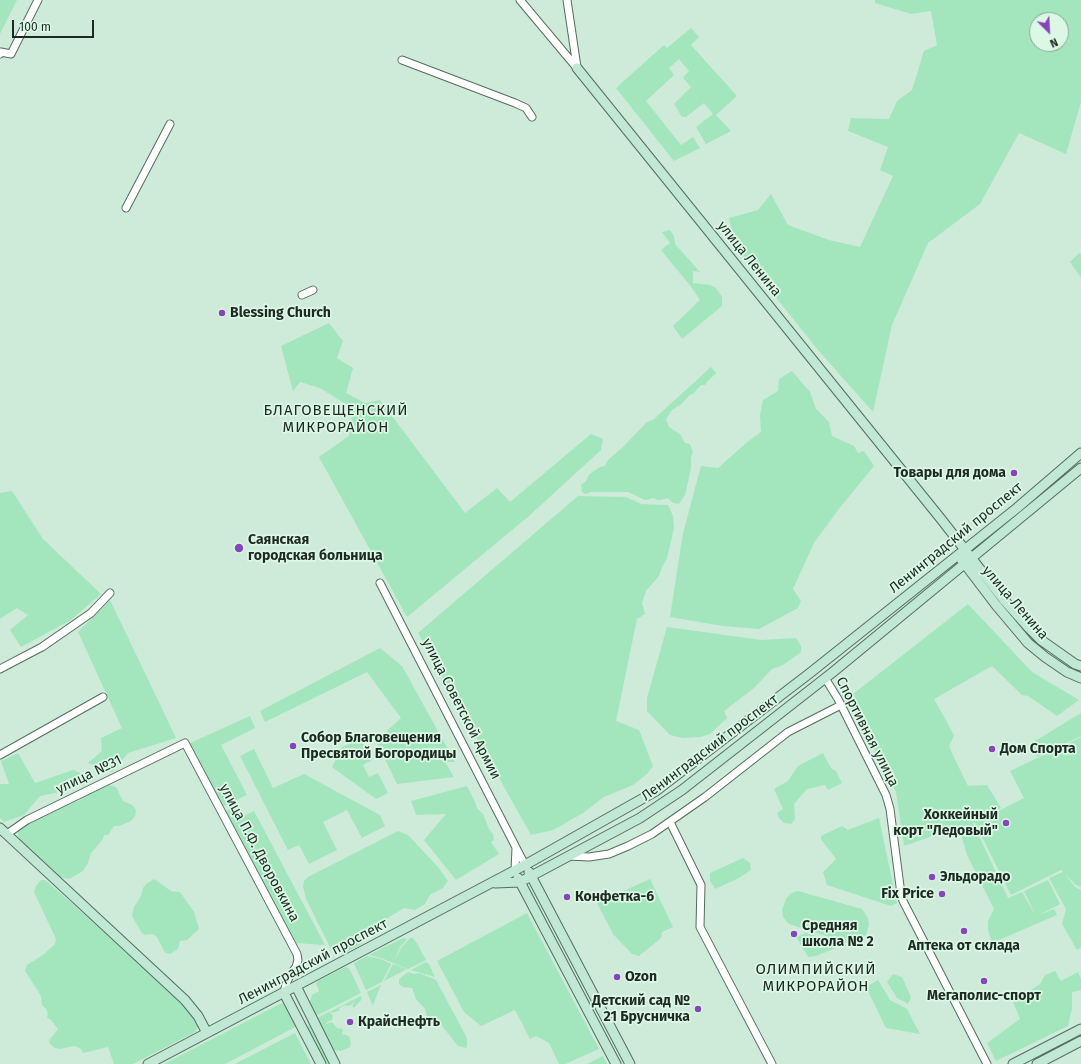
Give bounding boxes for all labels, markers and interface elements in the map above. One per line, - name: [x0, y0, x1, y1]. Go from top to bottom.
- scale bar: [14, 12, 96, 38]
- north arrow: [1029, 12, 1069, 52]
- text: 100 m: [19, 20, 51, 34]
- text: N: [1048, 35, 1060, 50]
- street label: улица Ленина: [713, 218, 785, 300]
- place label: Blessing Church: [230, 305, 331, 321]
- marker: Blessing Church: [217, 308, 227, 318]
- district label: БЛАГОВЕЩЕНСКИЙ МИКРОРАЙОН: [263, 402, 409, 437]
- place label: Товары для дома: [893, 465, 1006, 481]
- marker: Товары для дома: [1009, 468, 1019, 478]
- street label: Ленинградский проспект: [886, 479, 1026, 597]
- place label: Саянская городская больница: [248, 532, 383, 564]
- marker: Саянская городская больница: [233, 542, 245, 554]
- street label: улица Ленина: [978, 563, 1052, 643]
- street label: улица Советской Армии: [418, 636, 504, 782]
- street label: Спортивная улица: [832, 674, 902, 790]
- street label: Ленинградский проспект: [638, 691, 782, 805]
- place label: Собор Благовещения Пресвятой Богородицы: [301, 730, 456, 762]
- marker: Собор Благовещения Пресвятой Богородицы: [288, 741, 298, 751]
- place label: Дом Спорта: [1000, 741, 1076, 757]
- marker: Дом Спорта: [987, 744, 997, 754]
- street label: улица №31: [53, 752, 125, 798]
- street label: улица П.Ф. Дворовкина: [215, 781, 303, 925]
- place label: Хоккейный корт "Ледовый": [893, 807, 998, 840]
- marker: Хоккейный корт "Ледовый": [1001, 818, 1011, 828]
- place label: Эльдорадо: [940, 869, 1010, 885]
- marker: Эльдорадо: [927, 872, 937, 882]
- place label: Fix Price: [881, 886, 934, 902]
- place label: Конфетка-6: [575, 889, 654, 905]
- marker: Fix Price: [937, 889, 947, 899]
- marker: Конфетка-6: [562, 892, 572, 902]
- street label: Ленинградский проспект: [235, 915, 391, 1009]
- place label: Средняя школа № 2: [802, 918, 874, 950]
- marker: Аптека от склада: [959, 926, 969, 936]
- marker: Средняя школа № 2: [789, 929, 799, 939]
- place label: Аптека от склада: [908, 938, 1020, 954]
- district label: ОЛИМПИЙСКИЙ МИКРОРАЙОН: [755, 961, 877, 996]
- place label: Ozon: [625, 969, 657, 985]
- marker: Ozon: [612, 972, 622, 982]
- marker: Мегаполис-спорт: [979, 976, 989, 986]
- place label: Мегаполис-спорт: [927, 988, 1041, 1004]
- place label: Детский сад № 21 Брусничка: [592, 993, 690, 1026]
- marker: Детский сад № 21 Брусничка: [693, 1004, 703, 1014]
- place label: КрайсНефть: [358, 1014, 440, 1030]
- marker: КрайсНефть: [345, 1017, 355, 1027]

